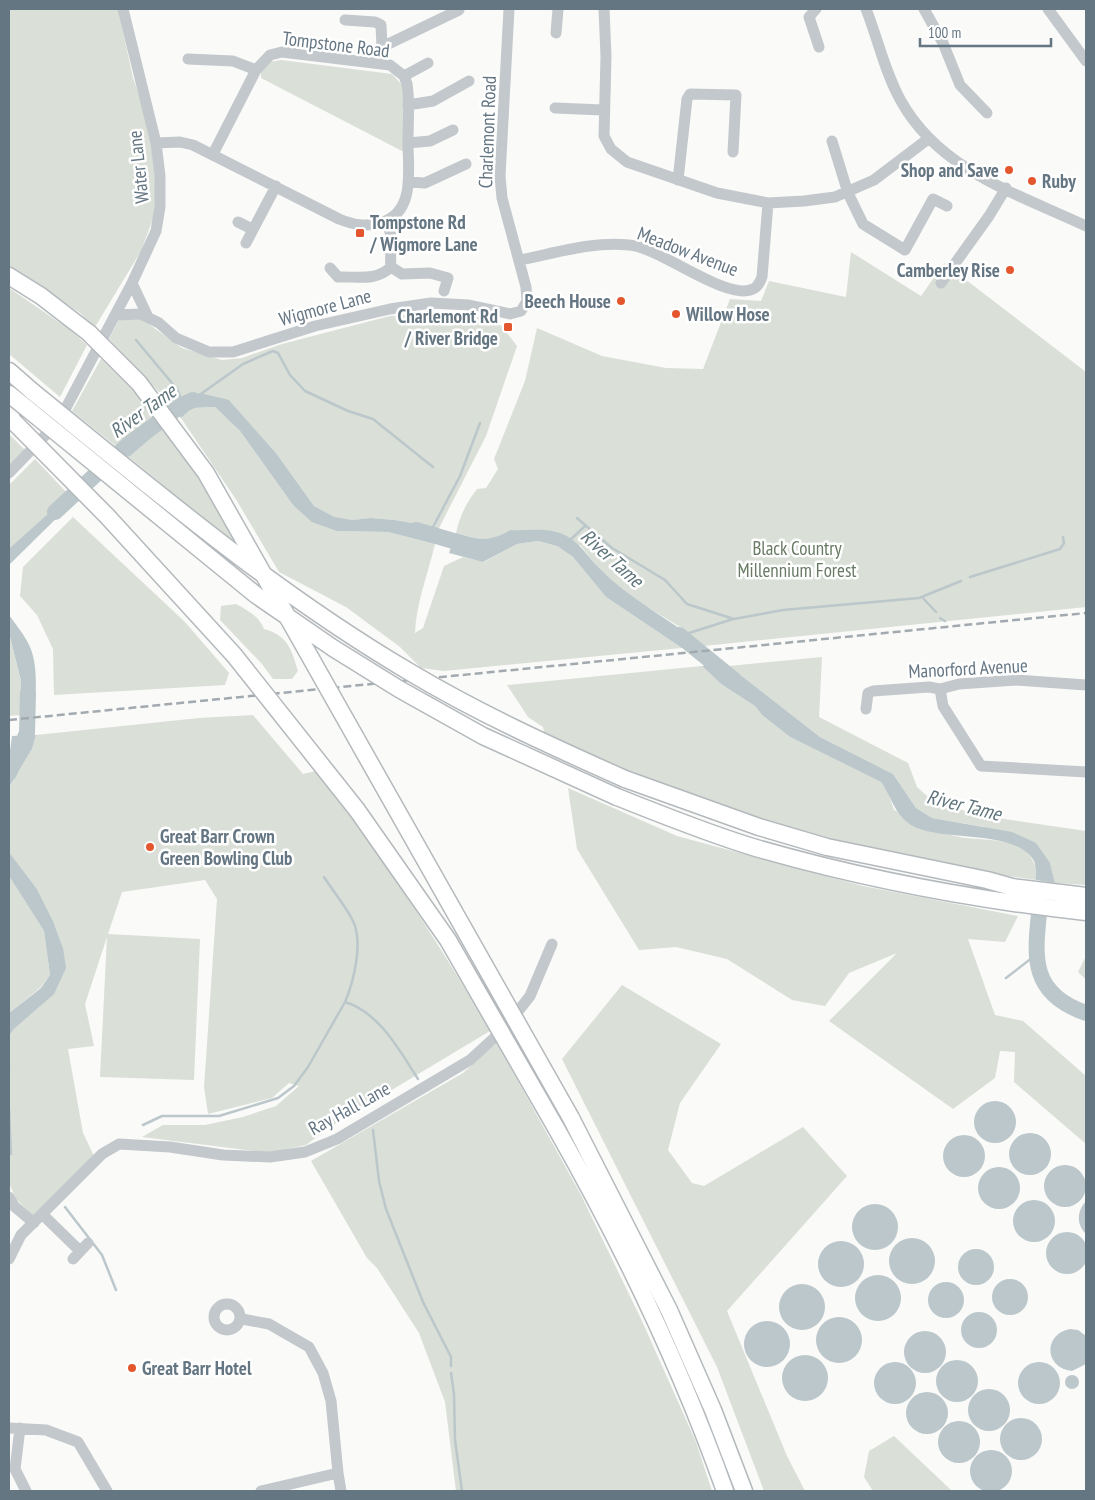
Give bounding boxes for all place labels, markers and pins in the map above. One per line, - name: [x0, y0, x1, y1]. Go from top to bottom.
- place label: Shop and Save: [901, 158, 999, 182]
- marker: Shop and Save: [1003, 164, 1015, 176]
- place label: Ruby: [1042, 169, 1076, 193]
- marker: Ruby: [1026, 175, 1038, 187]
- place label: Tompstone Rd / Wigmore Lane: [369, 210, 478, 256]
- marker: Tompstone Rd / Wigmore Lane: [354, 227, 366, 239]
- place label: Camberley Rise: [897, 258, 1000, 282]
- marker: Camberley Rise: [1004, 264, 1016, 276]
- place label: Beech House: [525, 289, 611, 313]
- marker: Beech House: [615, 295, 627, 307]
- place label: Willow Hose: [685, 302, 770, 326]
- place label: Charlemont Rd / River Bridge: [398, 304, 498, 350]
- marker: Willow Hose: [670, 308, 682, 320]
- marker: Charlemont Rd / River Bridge: [502, 321, 514, 333]
- place label: Great Barr Crown Green Bowling Club: [160, 824, 292, 870]
- marker: Great Barr Crown Green Bowling Club: [144, 841, 156, 853]
- place label: Great Barr Hotel: [142, 1356, 252, 1380]
- marker: Great Barr Hotel: [126, 1362, 138, 1374]

